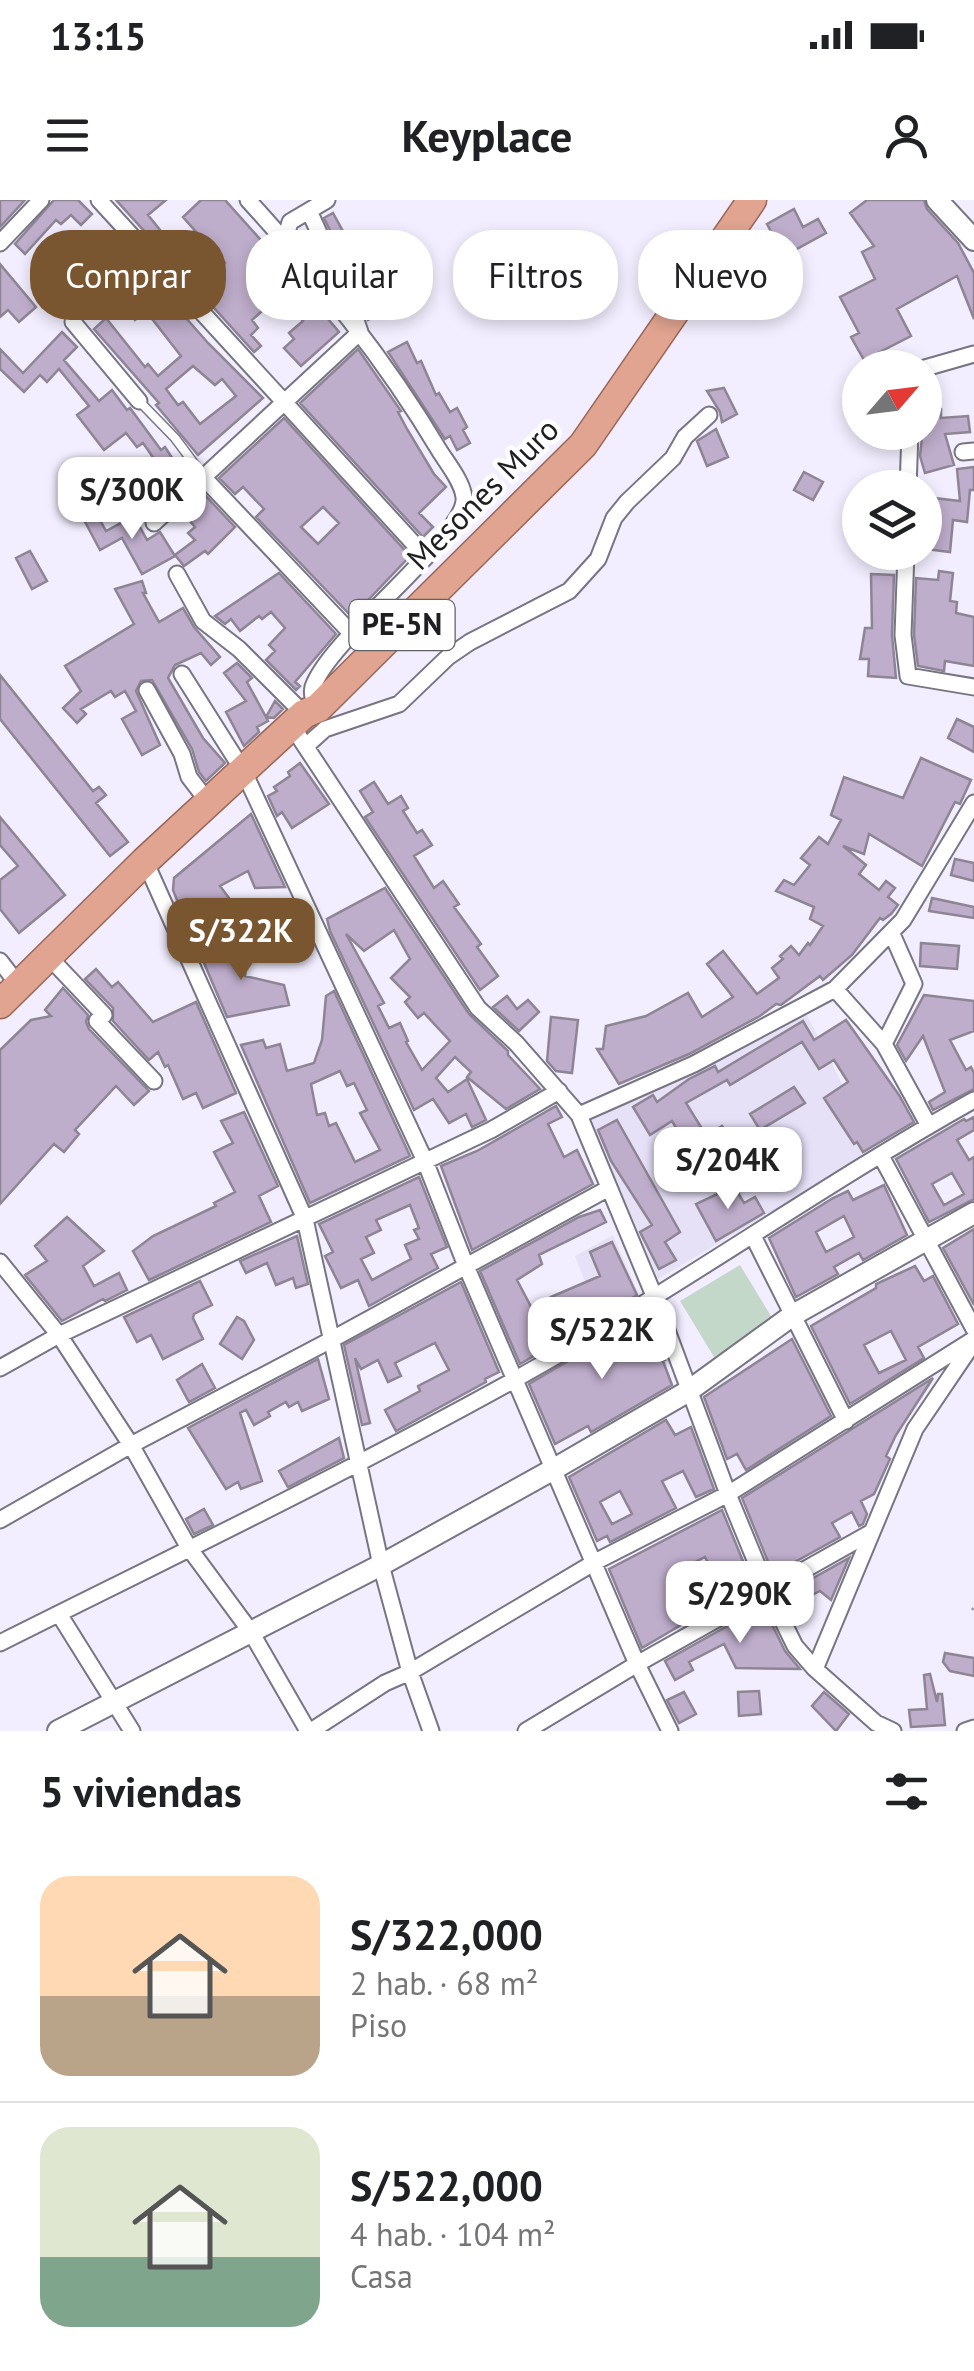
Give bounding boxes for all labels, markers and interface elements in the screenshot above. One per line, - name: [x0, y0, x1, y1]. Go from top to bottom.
- text: 13:15: [50, 11, 146, 60]
- text: Keyplace: [402, 106, 572, 164]
- icon: menu: [40, 108, 95, 163]
- icon: person: [879, 108, 934, 163]
- chip: Comprar: [30, 230, 226, 320]
- chip: Alquilar: [246, 230, 433, 320]
- chip: Filtros: [453, 230, 618, 320]
- chip: Nuevo: [638, 230, 803, 320]
- north arrow: [842, 350, 942, 450]
- map controls: [842, 350, 942, 570]
- street label: Mesones Muro: [397, 408, 567, 578]
- pin: S/300K: [51, 457, 213, 542]
- text: S/300K: [80, 468, 184, 510]
- button: layers: [842, 470, 942, 570]
- road number: PE-5N: [350, 600, 454, 650]
- pin: S/322K: [160, 898, 322, 983]
- text: S/322K: [189, 909, 293, 951]
- pin: S/204K: [647, 1127, 809, 1212]
- text: S/204K: [676, 1138, 780, 1180]
- pin: S/522K: [521, 1297, 683, 1382]
- text: S/522K: [550, 1308, 654, 1350]
- pin: S/290K: [659, 1561, 821, 1646]
- text: S/290K: [688, 1572, 792, 1614]
- text: 5 viviendas: [40, 1764, 242, 1819]
- icon: filters: [879, 1764, 934, 1819]
- text: S/322,000: [350, 1907, 543, 1962]
- icon: home: [120, 1916, 240, 2036]
- text: 2 hab. · 68 m²: [350, 1962, 538, 2004]
- text: Piso: [350, 2004, 407, 2046]
- text: S/522,000: [350, 2158, 543, 2213]
- icon: home: [120, 2167, 240, 2287]
- text: 4 hab. · 104 m²: [350, 2213, 556, 2255]
- text: Casa: [350, 2255, 413, 2297]

